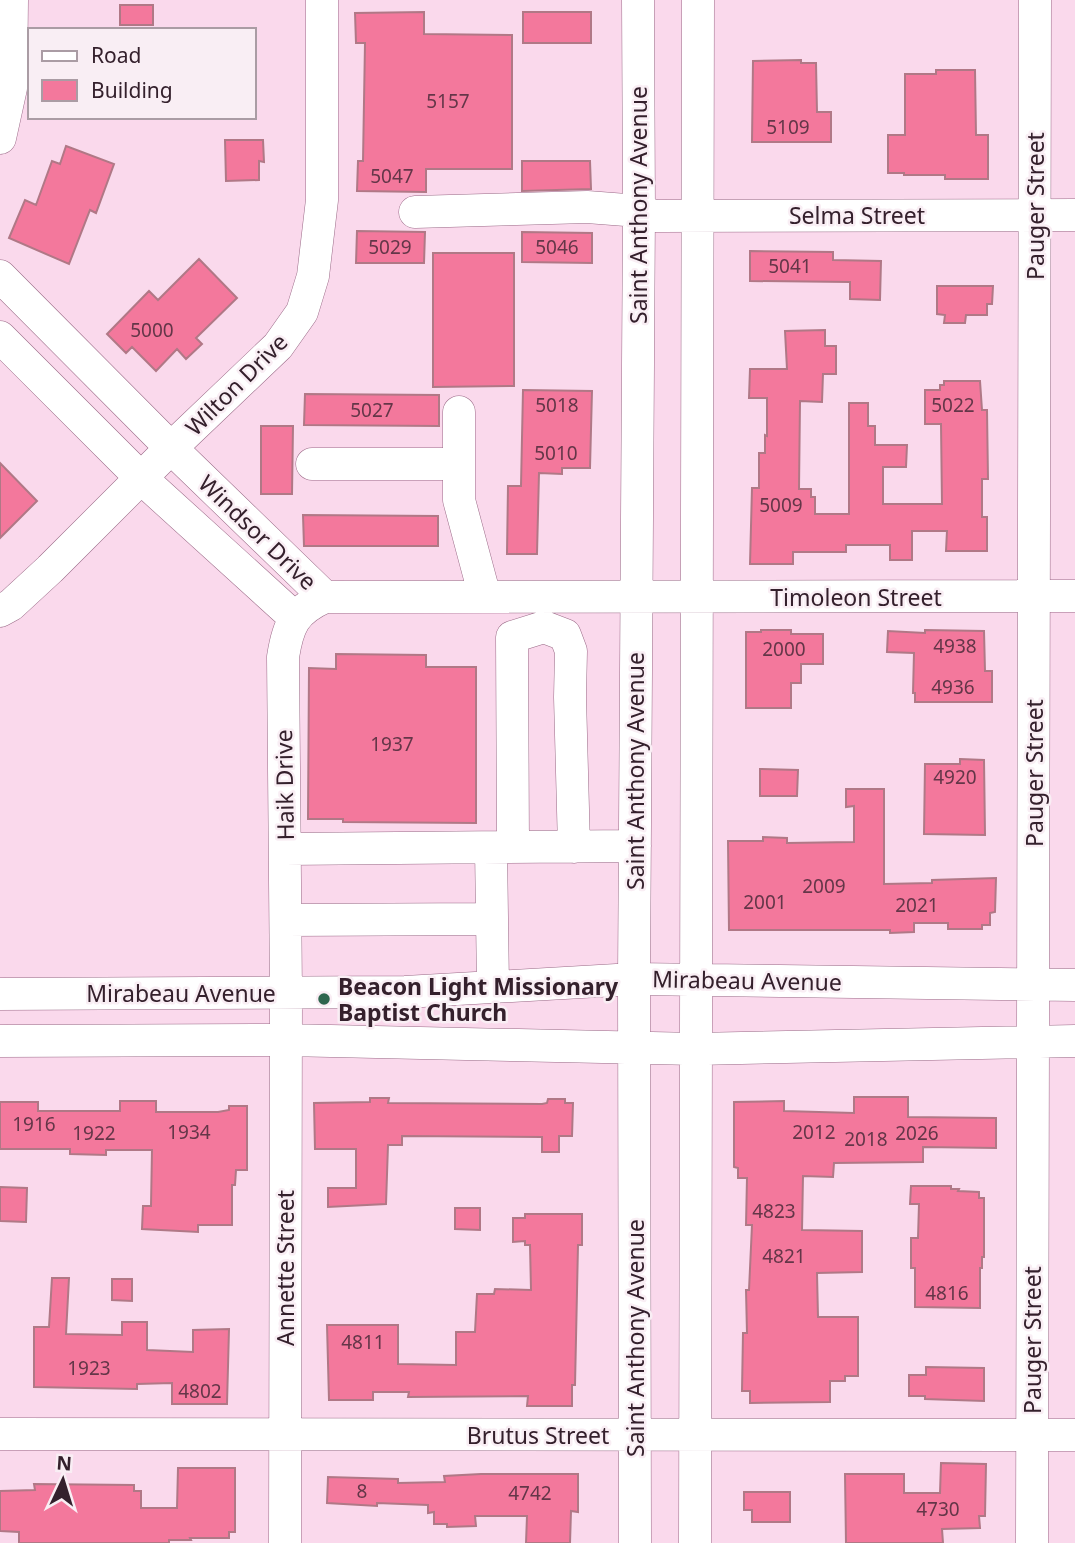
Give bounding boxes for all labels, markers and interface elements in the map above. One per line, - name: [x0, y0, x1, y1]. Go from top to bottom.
- legend: [28, 28, 256, 119]
- text: Road: [91, 41, 141, 69]
- text: Building: [91, 76, 173, 104]
- street label: Saint Anthony Avenue: [622, 86, 654, 324]
- house number: 5157: [426, 88, 470, 114]
- house number: 5109: [766, 114, 810, 140]
- street label: Pauger Street: [1019, 132, 1051, 280]
- house number: 5047: [370, 163, 414, 189]
- street label: Selma Street: [789, 199, 925, 231]
- house number: 5029: [368, 234, 412, 260]
- house number: 5046: [535, 234, 579, 260]
- house number: 5041: [768, 253, 812, 279]
- house number: 5000: [130, 317, 174, 343]
- street label: Wilton Drive: [178, 326, 294, 442]
- house number: 5018: [535, 392, 579, 418]
- house number: 5022: [931, 392, 975, 418]
- house number: 5027: [350, 397, 394, 423]
- house number: 5010: [534, 440, 578, 466]
- street label: Windsor Drive: [192, 467, 324, 597]
- house number: 5009: [759, 492, 803, 518]
- street label: Timoleon Street: [770, 581, 942, 613]
- house number: 4938: [933, 633, 977, 659]
- house number: 2000: [762, 636, 806, 662]
- street label: Saint Anthony Avenue: [619, 652, 651, 890]
- house number: 4936: [931, 674, 975, 700]
- street label: Pauger Street: [1018, 699, 1050, 847]
- street label: Haik Drive: [267, 729, 301, 841]
- house number: 1937: [370, 731, 414, 757]
- house number: 4920: [933, 764, 977, 790]
- house number: 2009: [802, 873, 846, 899]
- house number: 2001: [743, 889, 787, 915]
- house number: 2021: [895, 892, 939, 918]
- street label: Mirabeau Avenue: [652, 962, 842, 998]
- place label: Beacon Light Missionary Baptist Church: [338, 970, 619, 1028]
- street label: Mirabeau Avenue: [86, 977, 276, 1009]
- marker: Beacon Light Missionary Baptist Church: [316, 991, 332, 1007]
- house number: 1916: [12, 1111, 56, 1137]
- house number: 1934: [167, 1119, 211, 1145]
- house number: 2012: [792, 1119, 836, 1145]
- house number: 1922: [72, 1120, 116, 1146]
- house number: 2026: [895, 1120, 939, 1146]
- house number: 2018: [844, 1126, 888, 1152]
- street label: Annette Street: [269, 1190, 301, 1346]
- house number: 4823: [752, 1198, 796, 1224]
- street label: Saint Anthony Avenue: [619, 1219, 651, 1457]
- house number: 4821: [762, 1243, 806, 1269]
- street label: Pauger Street: [1016, 1266, 1048, 1414]
- house number: 4816: [925, 1280, 969, 1306]
- house number: 4811: [341, 1329, 385, 1355]
- house number: 1923: [67, 1355, 111, 1381]
- house number: 4802: [178, 1378, 222, 1404]
- street label: Brutus Street: [467, 1419, 609, 1451]
- north arrow: [28, 1445, 98, 1515]
- text: N: [56, 1450, 73, 1477]
- house number: 8: [357, 1478, 367, 1504]
- house number: 4742: [508, 1480, 552, 1506]
- house number: 4730: [916, 1496, 960, 1522]

